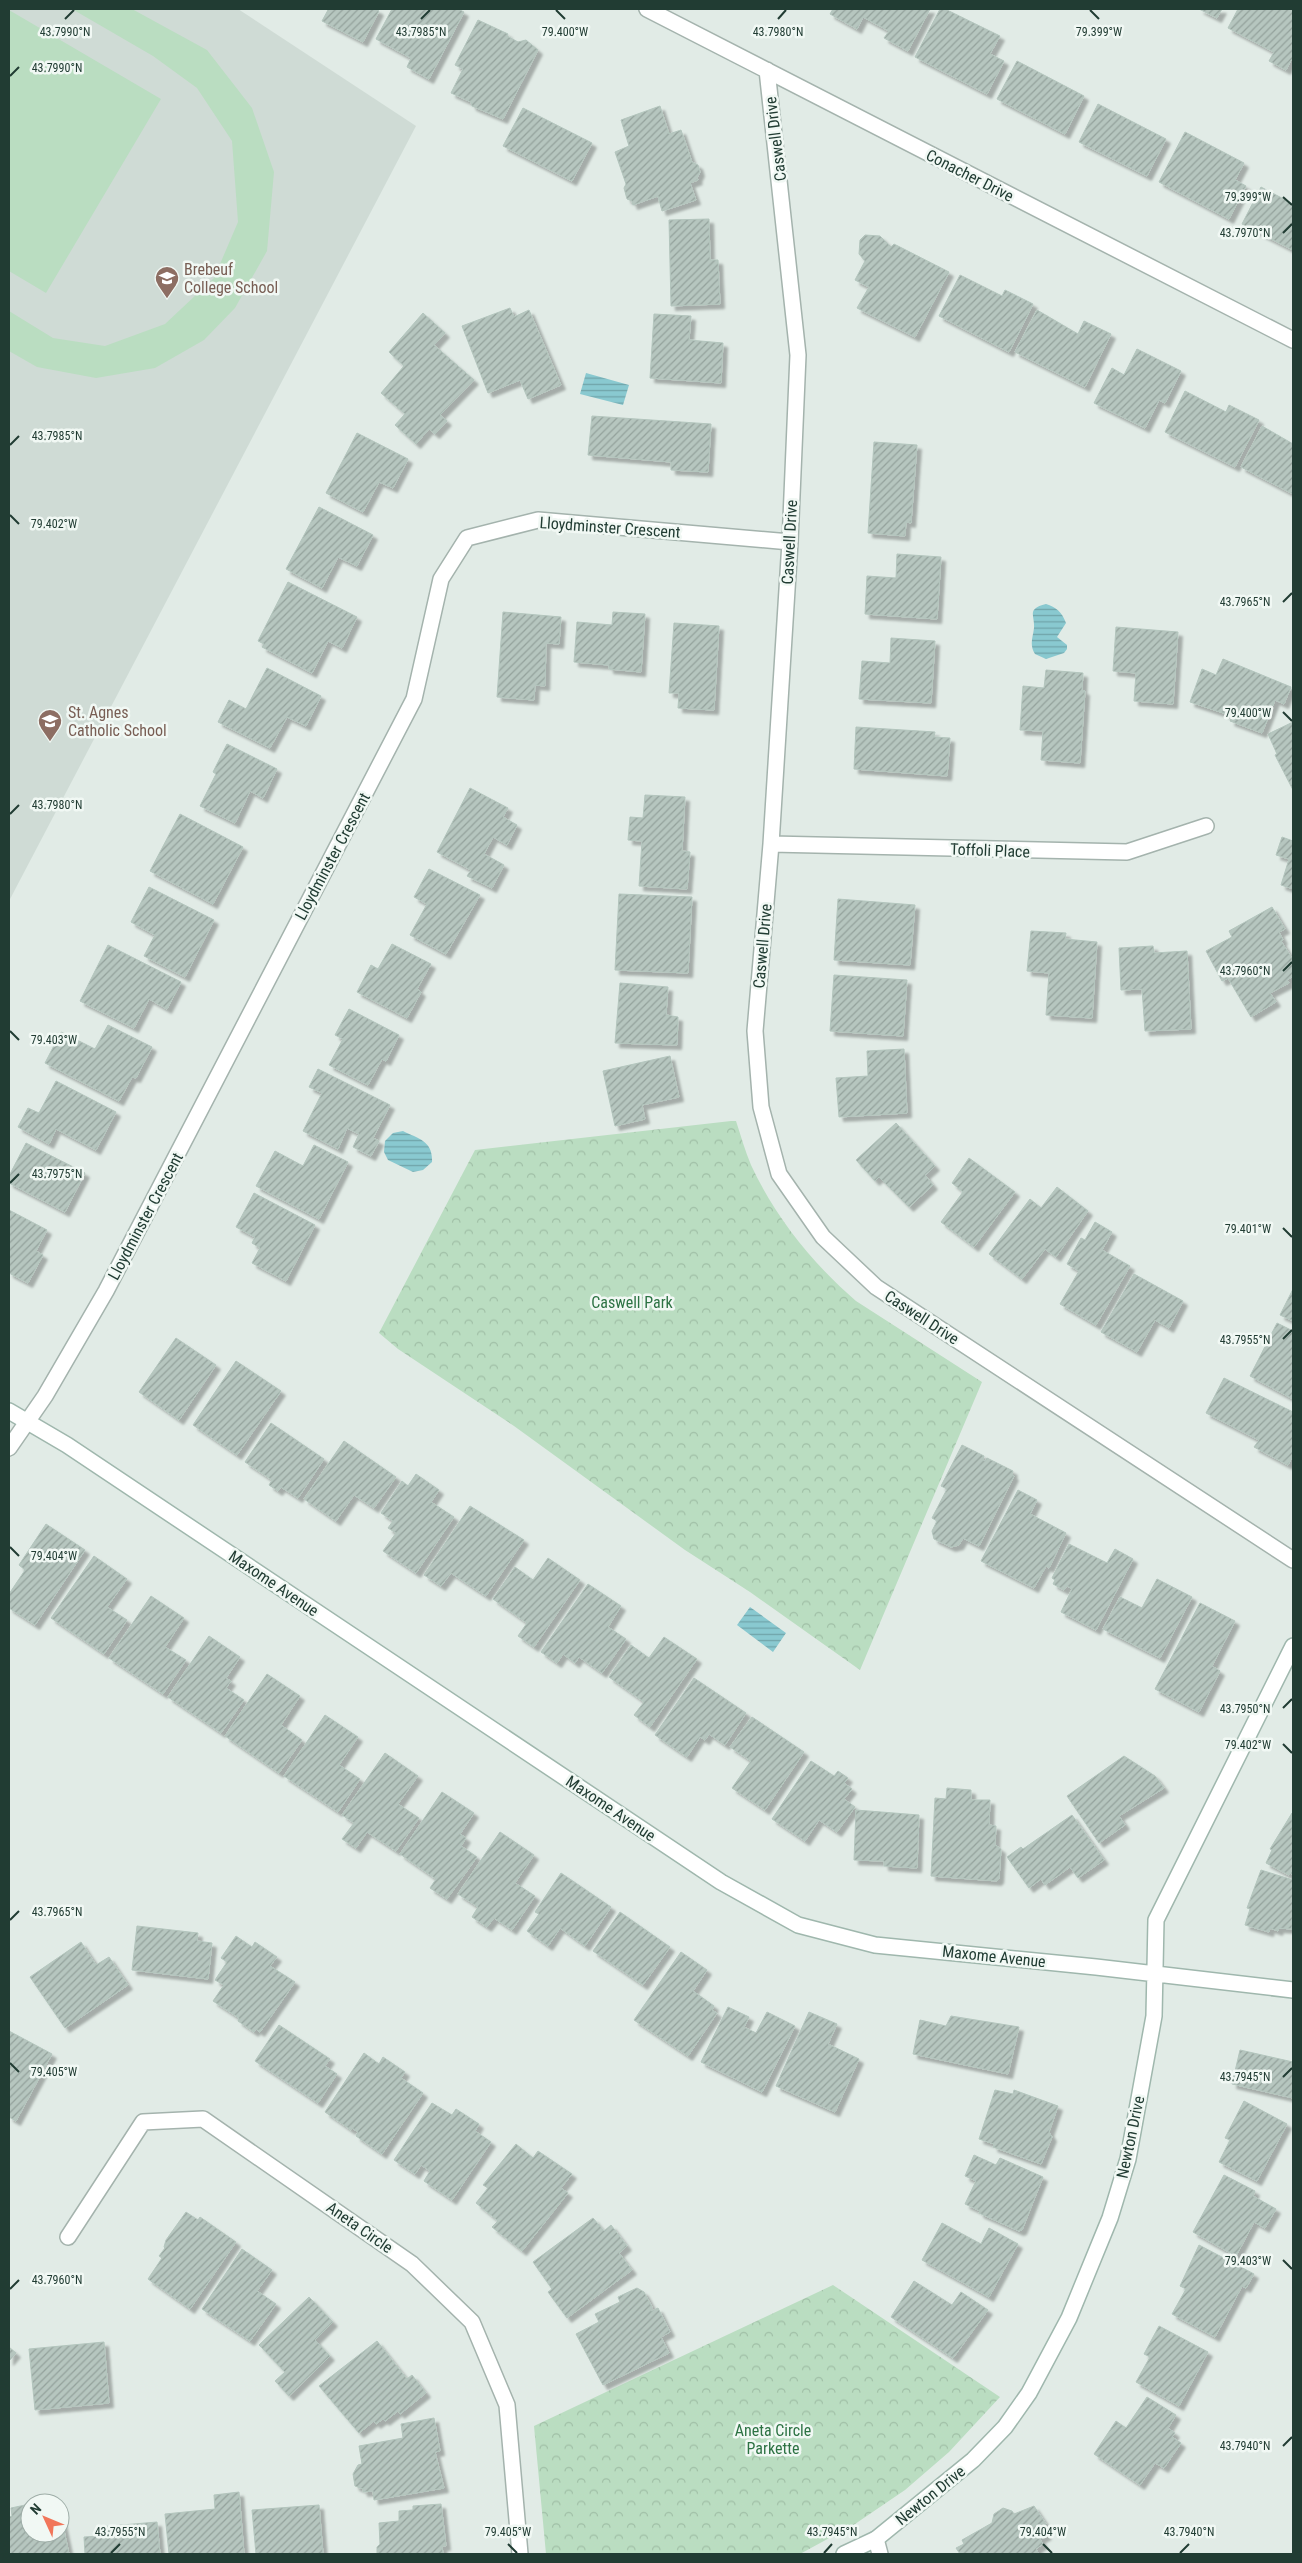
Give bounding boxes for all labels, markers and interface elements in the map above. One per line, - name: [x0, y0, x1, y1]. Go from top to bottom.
- text: 43.7990°N: [40, 25, 90, 39]
- text: 43.7985°N: [396, 25, 446, 39]
- text: 79.400°W: [542, 25, 588, 39]
- text: 43.7980°N: [753, 25, 803, 39]
- text: 79.399°W: [1076, 25, 1122, 39]
- text: 43.7990°N: [32, 61, 82, 75]
- street label: Caswell Drive: [761, 96, 790, 182]
- street label: Conacher Drive: [923, 145, 1017, 206]
- text: 79.399°W: [1225, 190, 1271, 204]
- text: 43.7970°N: [1220, 226, 1270, 240]
- place label: Brebeuf College School: [184, 260, 278, 297]
- school or university icon: Brebeuf College School: [154, 265, 180, 299]
- text: 43.7985°N: [32, 429, 82, 443]
- street label: Caswell Drive: [778, 499, 801, 585]
- street label: Lloydminster Crescent: [539, 513, 681, 542]
- text: 79.402°W: [31, 517, 77, 531]
- text: 43.7965°N: [1220, 595, 1270, 609]
- place label: St. Agnes Catholic School: [68, 703, 167, 740]
- text: 79.400°W: [1225, 706, 1271, 720]
- school or university icon: St. Agnes Catholic School: [37, 708, 63, 742]
- street label: Lloydminster Crescent: [291, 789, 374, 923]
- text: 43.7980°N: [32, 798, 82, 812]
- street label: Toffoli Place: [950, 840, 1030, 861]
- street label: Caswell Drive: [749, 903, 776, 989]
- text: 43.7960°N: [1220, 964, 1270, 978]
- text: 79.403°W: [31, 1033, 77, 1047]
- street label: Lloydminster Crescent: [104, 1149, 187, 1283]
- text: 43.7975°N: [32, 1167, 82, 1181]
- text: 79.401°W: [1225, 1222, 1271, 1236]
- street label: Caswell Drive: [881, 1286, 962, 1348]
- park label: Caswell Park: [591, 1293, 674, 1312]
- text: 43.7955°N: [1220, 1333, 1270, 1347]
- street label: Maxome Avenue: [225, 1546, 322, 1620]
- text: 79.404°W: [31, 1549, 77, 1563]
- text: 43.7950°N: [1220, 1702, 1270, 1716]
- text: 79.402°W: [1225, 1738, 1271, 1752]
- street label: Maxome Avenue: [562, 1771, 659, 1845]
- text: 43.7965°N: [32, 1905, 82, 1919]
- street label: Maxome Avenue: [941, 1942, 1047, 1971]
- text: 79.405°W: [31, 2065, 77, 2079]
- text: 43.7945°N: [1220, 2070, 1270, 2084]
- street label: Newton Drive: [1112, 2094, 1148, 2180]
- street label: Aneta Circle: [323, 2198, 397, 2257]
- text: 79.403°W: [1225, 2254, 1271, 2268]
- text: 43.7960°N: [32, 2273, 82, 2287]
- park label: Aneta Circle Parkette: [735, 2421, 811, 2458]
- text: 43.7940°N: [1220, 2439, 1270, 2453]
- street label: Newton Drive: [892, 2462, 969, 2529]
- north arrow: [20, 2493, 70, 2543]
- text: N: [27, 2500, 44, 2518]
- text: 43.7955°N: [95, 2525, 145, 2539]
- text: 79.405°W: [485, 2525, 531, 2539]
- text: 43.7945°N: [807, 2525, 857, 2539]
- text: 79.404°W: [1020, 2525, 1066, 2539]
- text: 43.7940°N: [1164, 2525, 1214, 2539]

